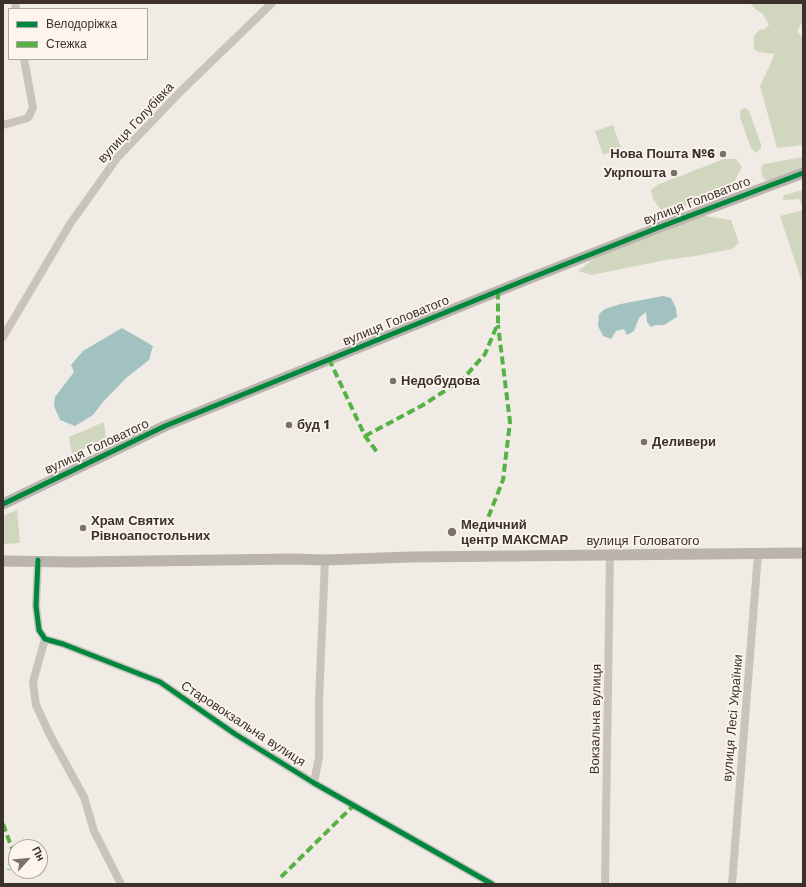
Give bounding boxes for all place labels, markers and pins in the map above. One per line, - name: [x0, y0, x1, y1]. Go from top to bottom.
- place label: Нова Пошта №6: [610, 146, 715, 162]
- marker: Нова Пошта №6: [718, 149, 728, 159]
- place label: Укрпошта: [604, 165, 666, 181]
- marker: Укрпошта: [669, 168, 679, 178]
- place label: Недобудова: [401, 373, 480, 389]
- marker: Недобудова: [388, 376, 398, 386]
- place label: буд 1: [297, 417, 329, 433]
- marker: буд 1: [284, 420, 294, 430]
- place label: Деливери: [652, 434, 716, 450]
- marker: Деливери: [639, 437, 649, 447]
- place label: Храм Святих Рівноапостольних: [91, 513, 210, 544]
- place label: Медичний центр МАКСМАР: [461, 517, 568, 548]
- marker: Храм Святих Рівноапостольних: [78, 523, 88, 533]
- marker: Медичний центр МАКСМАР: [446, 526, 458, 538]

